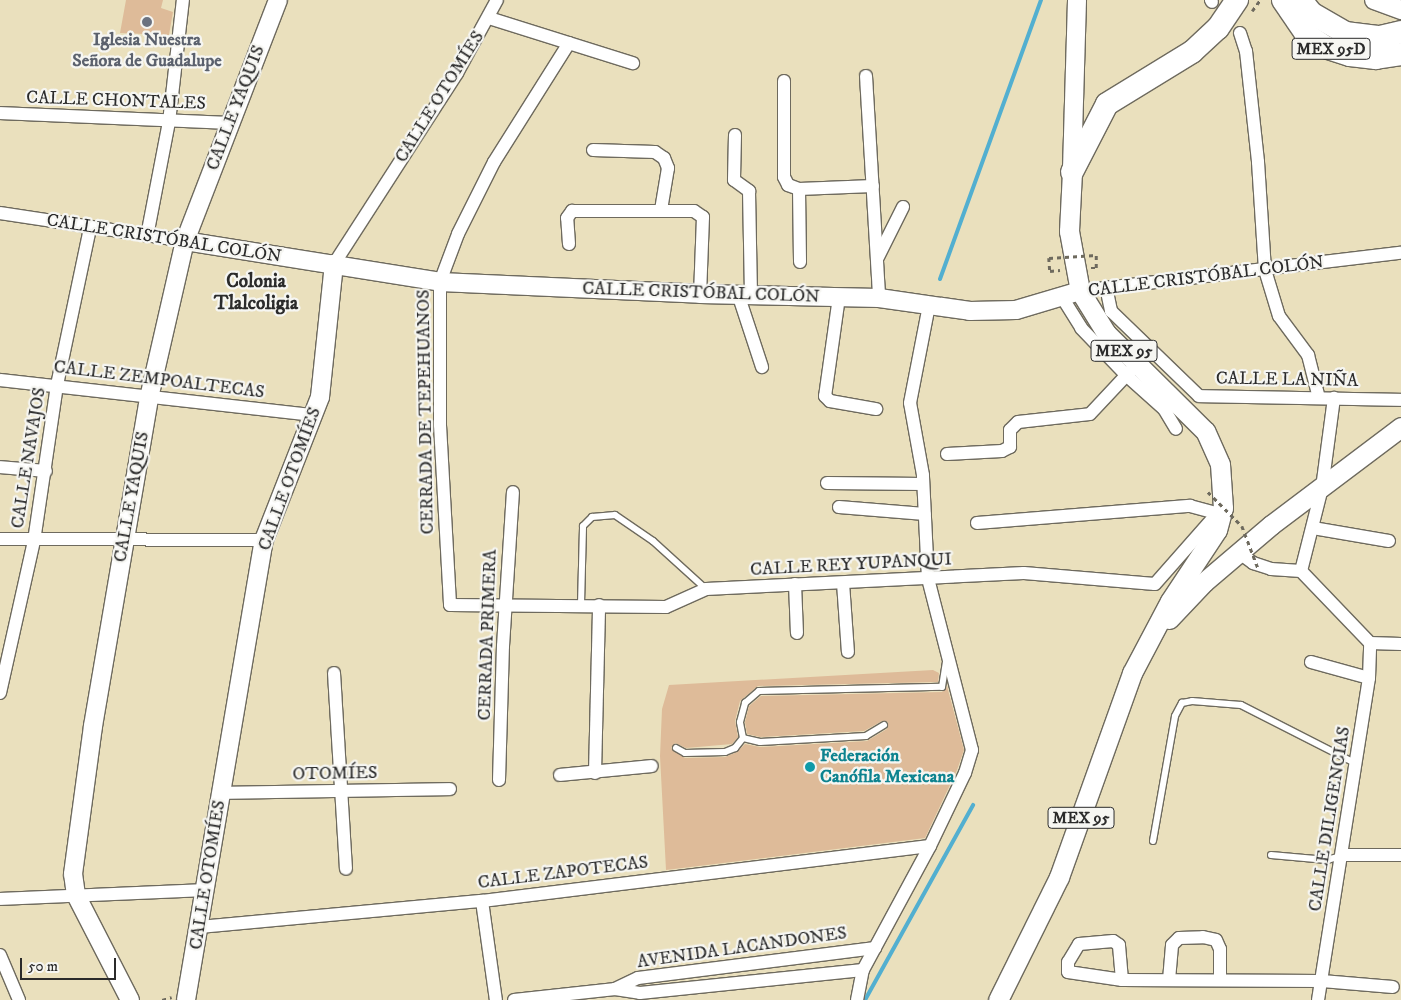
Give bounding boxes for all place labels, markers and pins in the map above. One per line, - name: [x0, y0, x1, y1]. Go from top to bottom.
- marker: Iglesia Nuestra Señora de Guadalupe: [141, 16, 153, 28]
- place label: Iglesia Nuestra Señora de Guadalupe: [72, 30, 222, 72]
- place label: Federación Canófila Mexicana: [820, 746, 954, 789]
- marker: Federación Canófila Mexicana: [804, 761, 816, 773]

